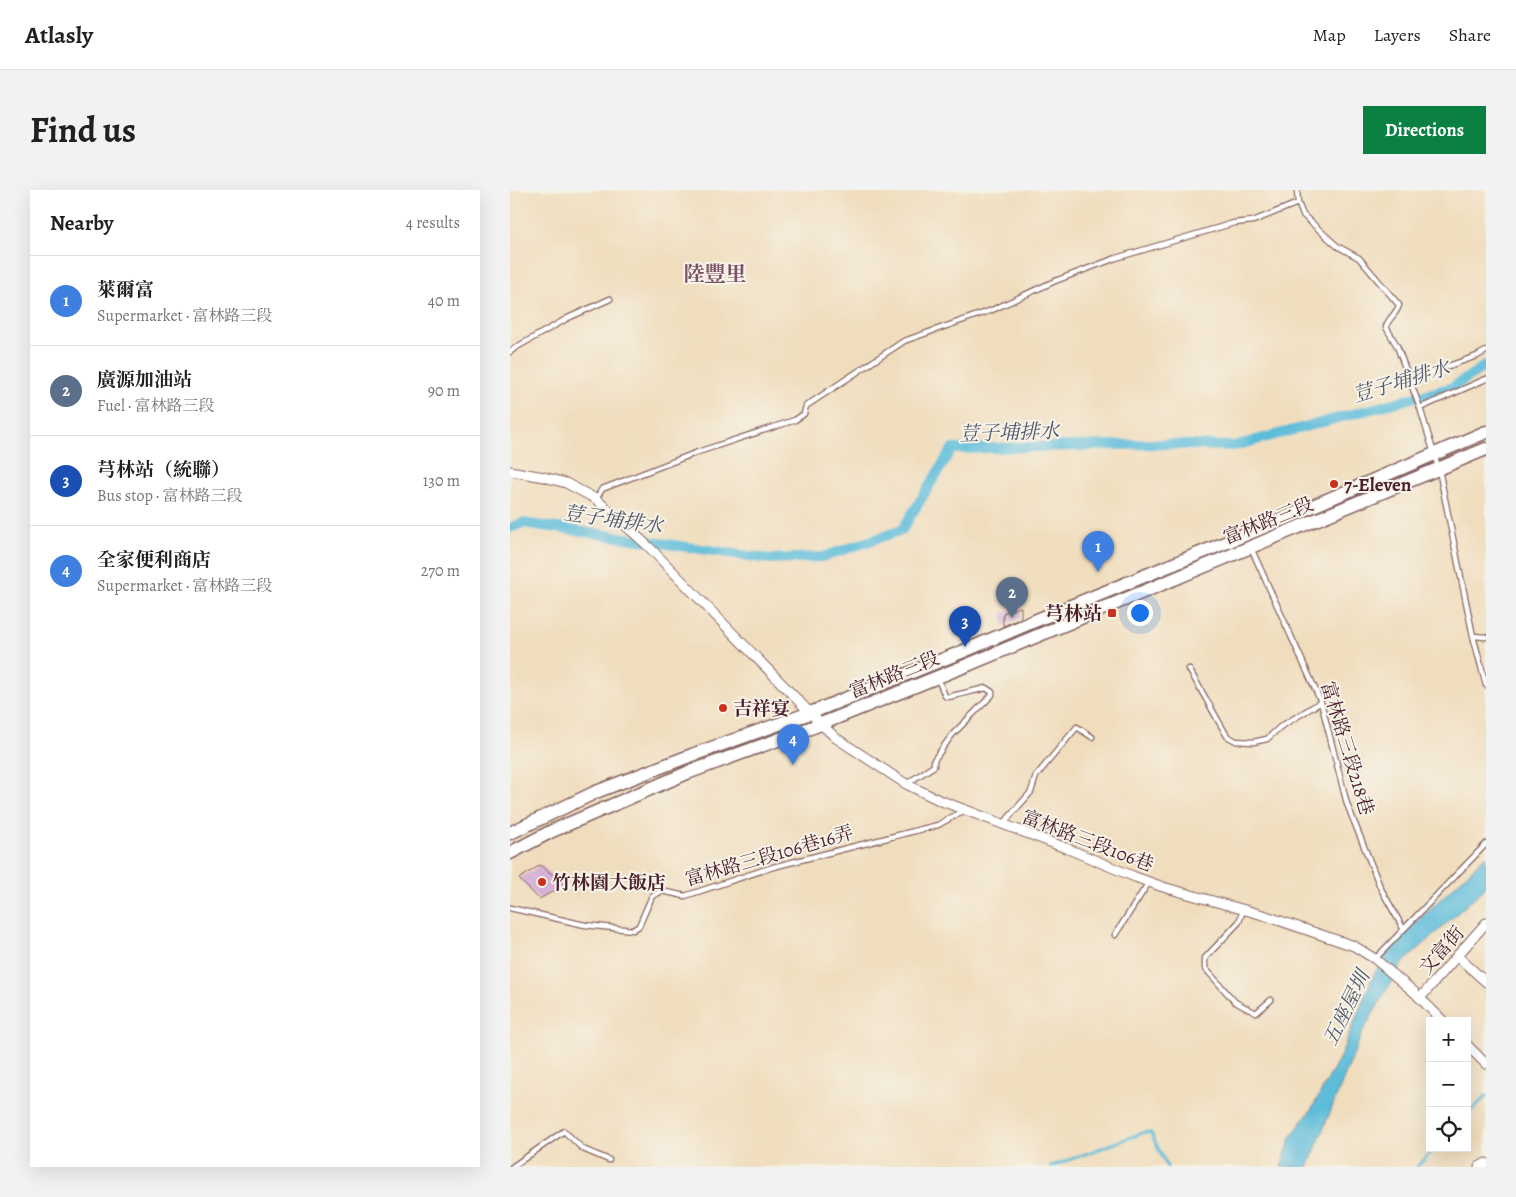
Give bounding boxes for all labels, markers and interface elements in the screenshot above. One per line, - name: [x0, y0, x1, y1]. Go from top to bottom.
- text: Atlasly: [25, 19, 93, 51]
- text: Map: [1313, 23, 1346, 47]
- text: Layers: [1374, 23, 1421, 47]
- text: Share: [1449, 23, 1491, 47]
- text: Find us: [30, 106, 136, 154]
- button: Directions: [1363, 106, 1486, 154]
- text: Nearby: [50, 209, 113, 237]
- text: 4 results: [406, 212, 460, 234]
- district label: 陸豐里: [684, 260, 747, 288]
- text: 萊爾富: [97, 277, 154, 303]
- text: 1: [63, 290, 69, 312]
- text: 40 m: [428, 290, 460, 312]
- text: Supermarket · 富林路三段: [97, 305, 272, 327]
- water label: 荳子埔排水: [1349, 353, 1455, 409]
- text: 廣源加油站: [97, 367, 192, 393]
- text: 2: [62, 380, 70, 402]
- text: 90 m: [428, 380, 460, 402]
- text: Fuel · 富林路三段: [97, 395, 214, 417]
- water label: 荳子埔排水: [959, 417, 1061, 448]
- text: 芎林站（統聯）: [97, 457, 230, 483]
- text: 3: [63, 470, 69, 492]
- text: 130 m: [423, 470, 460, 492]
- place label: 7-Eleven: [1344, 472, 1412, 498]
- marker: 7-Eleven: [1328, 478, 1340, 490]
- text: Bus stop · 富林路三段: [97, 485, 242, 507]
- street label: 富林路三段: [1219, 491, 1317, 551]
- water label: 荳子埔排水: [562, 499, 666, 540]
- pin: 1: [1082, 531, 1114, 572]
- text: 全家便利商店: [97, 547, 211, 573]
- text: 4: [62, 560, 70, 582]
- text: 270 m: [421, 560, 460, 582]
- text: Supermarket · 富林路三段: [97, 575, 272, 597]
- pin: 2: [996, 577, 1028, 618]
- your location: [1127, 600, 1153, 626]
- place label: 芎林站: [1045, 601, 1102, 627]
- pin: 3: [949, 606, 981, 647]
- marker: 芎林站: [1106, 607, 1118, 619]
- street label: 富林路三段: [845, 645, 943, 705]
- street label: 富林路三段218巷: [1314, 678, 1380, 818]
- place label: 吉祥宴: [733, 696, 790, 722]
- marker: 吉祥宴: [717, 702, 729, 714]
- pin: 4: [777, 724, 809, 765]
- street label: 富林路三段106巷: [1018, 804, 1157, 878]
- street label: 富林路三段106巷16弄: [682, 820, 856, 892]
- place label: 竹林園大飯店: [552, 870, 666, 896]
- marker: 竹林園大飯店: [536, 876, 548, 888]
- street label: 文富街: [1413, 921, 1470, 981]
- water label: 五座屋圳: [1317, 964, 1377, 1050]
- map controls: [1426, 1017, 1471, 1152]
- button: +: [1426, 1017, 1471, 1062]
- button: −: [1426, 1062, 1471, 1107]
- button: locate: [1426, 1107, 1471, 1152]

